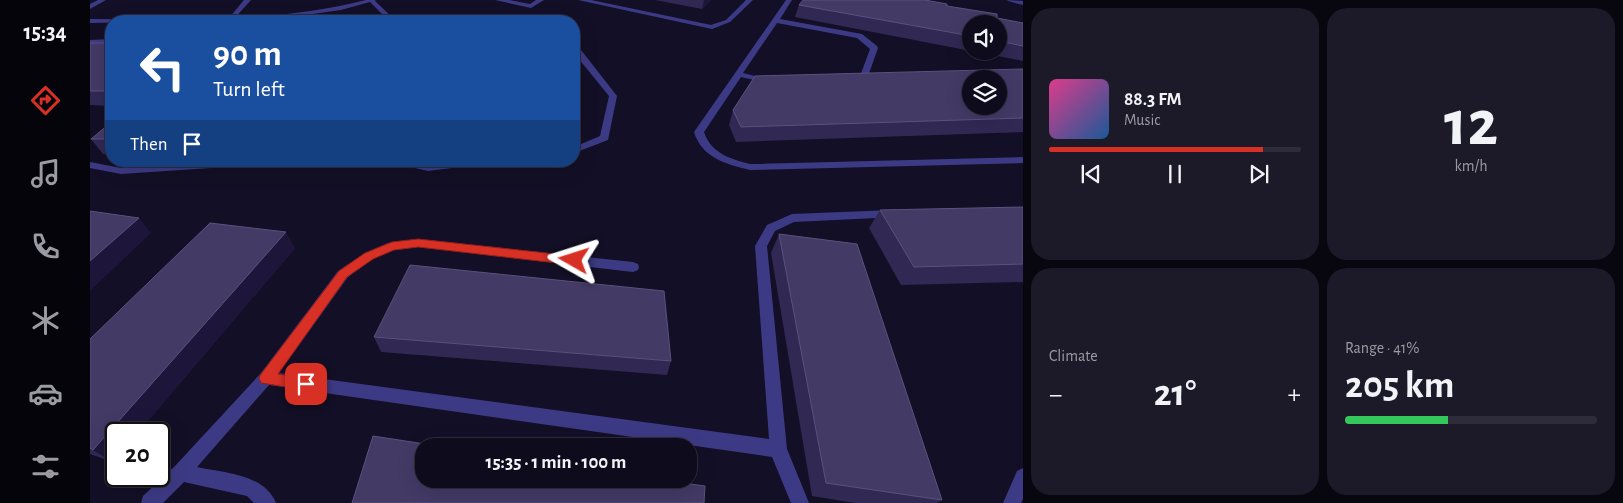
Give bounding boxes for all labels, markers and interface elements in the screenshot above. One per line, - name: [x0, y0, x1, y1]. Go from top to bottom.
- map controls: [962, 15, 1007, 115]
- button: sound: [962, 15, 1007, 60]
- text: 15:34: [23, 21, 67, 43]
- icon: left: [130, 35, 195, 100]
- text: 90 m: [213, 37, 282, 72]
- button: layers: [962, 70, 1007, 115]
- text: Turn left: [213, 78, 285, 100]
- icon: directions: [28, 83, 63, 118]
- text: 88.3 FM: [1124, 90, 1182, 109]
- text: 12: [1444, 92, 1498, 157]
- text: Music: [1124, 112, 1160, 128]
- icon: arrive: [178, 130, 206, 158]
- text: Then: [130, 135, 168, 154]
- icon: music: [28, 156, 63, 191]
- text: km/h: [1454, 158, 1488, 174]
- icon: previous: [1077, 160, 1105, 188]
- icon: pause: [1161, 160, 1189, 188]
- icon: next: [1245, 160, 1273, 188]
- icon: phone: [28, 229, 63, 264]
- position arrow: [547, 233, 599, 285]
- icon: climate: [28, 303, 63, 338]
- text: Range · 41%: [1345, 340, 1420, 356]
- text: Climate: [1049, 348, 1098, 364]
- pin: [285, 363, 327, 405]
- text: 205 km: [1345, 367, 1454, 405]
- icon: arrive: [292, 370, 320, 398]
- text: 21°: [1154, 375, 1196, 413]
- icon: car: [28, 376, 63, 411]
- text: −: [1049, 381, 1062, 409]
- text: +: [1288, 381, 1301, 409]
- speed limit sign: 20: [105, 422, 170, 487]
- icon: filters: [28, 449, 63, 484]
- text: 15:35 · 1 min · 100 m: [486, 453, 626, 472]

